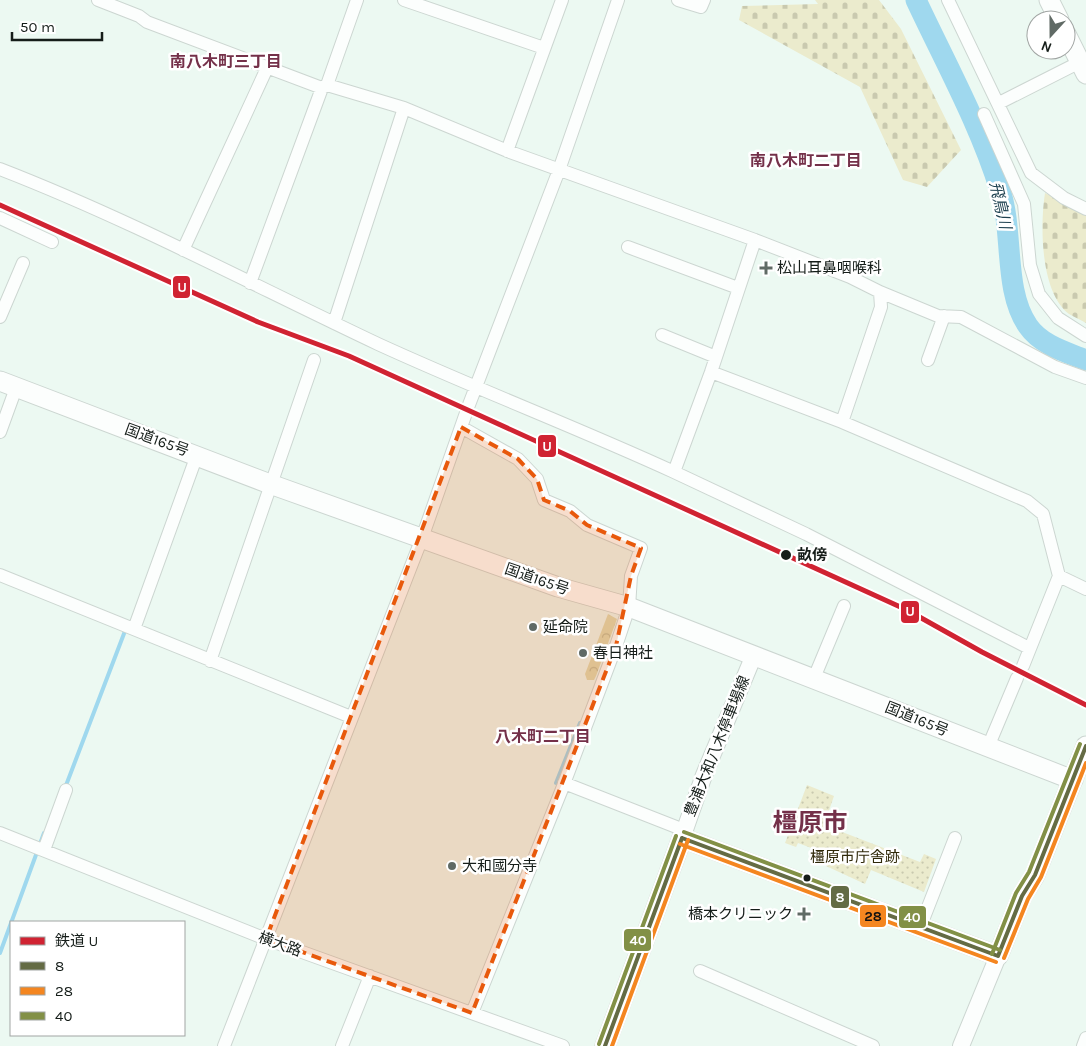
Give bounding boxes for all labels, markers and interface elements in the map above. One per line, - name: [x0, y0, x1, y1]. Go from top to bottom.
- scale bar: [12, 10, 102, 42]
- north arrow: [1026, 10, 1076, 60]
- text: 50 m: [20, 18, 55, 36]
- text: N: [1039, 37, 1054, 56]
- district label: 南八木町三丁目: [170, 52, 282, 71]
- district label: 南八木町二丁目: [750, 151, 862, 170]
- water label: 飛鳥川: [986, 180, 1016, 233]
- place label: 松山耳鼻咽喉科: [777, 259, 882, 277]
- marker: 松山耳鼻咽喉科: [759, 261, 773, 275]
- line badge: U: [172, 275, 191, 299]
- text: U: [177, 279, 187, 296]
- street label: 国道165号: [122, 420, 192, 460]
- line badge: U: [537, 434, 557, 458]
- text: U: [542, 438, 552, 455]
- place label: 畝傍: [797, 546, 827, 564]
- marker: 畝傍: [779, 548, 793, 562]
- street label: 国道165号: [502, 560, 572, 598]
- line badge: U: [900, 600, 920, 624]
- text: U: [905, 603, 915, 620]
- place label: 延命院: [543, 618, 588, 636]
- marker: 延命院: [527, 621, 539, 633]
- place label: 春日神社: [593, 644, 653, 662]
- marker: 春日神社: [577, 647, 589, 659]
- street label: 豊浦大和八木停車場線: [681, 673, 753, 819]
- street label: 国道165号: [883, 698, 951, 740]
- district label: 八木町二丁目: [495, 727, 591, 746]
- district label: 橿原市: [772, 808, 848, 837]
- park label: 橿原市庁舎跡: [810, 848, 900, 866]
- place label: 大和國分寺: [462, 857, 537, 875]
- marker: 大和國分寺: [446, 860, 458, 872]
- unlabelled marker: [802, 873, 812, 883]
- line badge: 8: [830, 885, 850, 909]
- text: 8: [835, 889, 845, 906]
- line badge: 28: [859, 904, 887, 928]
- place label: 橋本クリニック: [688, 905, 793, 923]
- line badge: 40: [898, 905, 927, 929]
- marker: 橋本クリニック: [797, 907, 811, 921]
- text: 28: [864, 908, 882, 925]
- text: 40: [903, 909, 921, 926]
- legend: [10, 921, 185, 1036]
- street label: 横大路: [256, 928, 304, 960]
- line badge: 40: [623, 928, 652, 952]
- text: 鉄道 U: [55, 932, 98, 950]
- text: 40: [629, 932, 647, 949]
- text: 8: [55, 957, 64, 975]
- text: 28: [55, 982, 73, 1000]
- text: 40: [55, 1007, 72, 1025]

